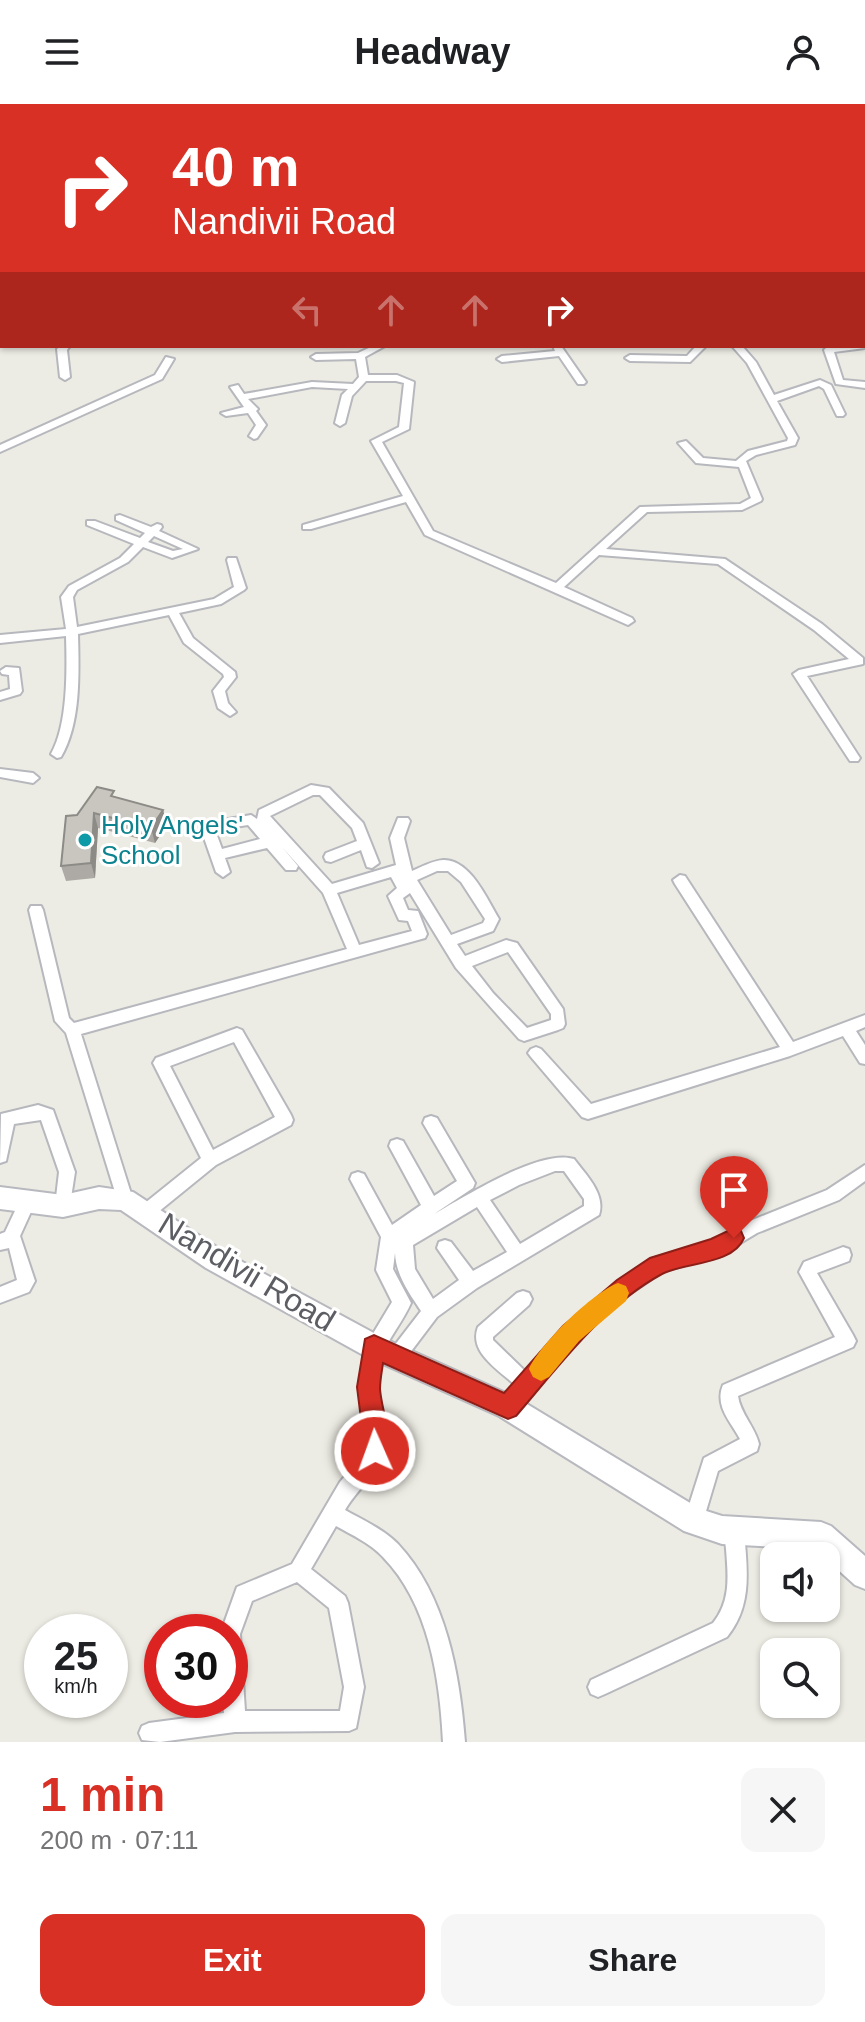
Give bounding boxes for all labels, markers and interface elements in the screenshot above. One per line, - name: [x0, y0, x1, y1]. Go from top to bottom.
- icon: menu: [40, 30, 84, 74]
- icon: person: [781, 30, 825, 74]
- text: Headway: [354, 31, 511, 72]
- text: 40 m: [172, 135, 300, 198]
- icon: right: [40, 136, 144, 240]
- text: Nandivii Road: [172, 201, 396, 242]
- icon: left: [285, 288, 329, 332]
- icon: ahead: [369, 288, 413, 332]
- icon: ahead: [453, 288, 497, 332]
- icon: right: [537, 288, 581, 332]
- place label: Holy Angels' School: [101, 810, 243, 870]
- marker: Holy Angels' School: [76, 831, 94, 849]
- pin: [700, 1156, 768, 1238]
- icon: arrive: [712, 1168, 756, 1212]
- street label: Nandivii Road: [152, 1205, 342, 1339]
- position arrow: [333, 1409, 417, 1493]
- map controls: [760, 1542, 840, 1718]
- button: sound: [760, 1542, 840, 1622]
- speed limit sign: 30: [144, 1614, 248, 1718]
- text: 25: [54, 1634, 98, 1678]
- button: search: [760, 1638, 840, 1718]
- text: km/h: [54, 1675, 98, 1697]
- text: 1 min: [40, 1768, 165, 1821]
- button: close: [741, 1768, 825, 1852]
- text: 200 m · 07:11: [40, 1825, 199, 1855]
- button: Exit: [40, 1914, 425, 2006]
- button: Share: [441, 1914, 825, 2006]

